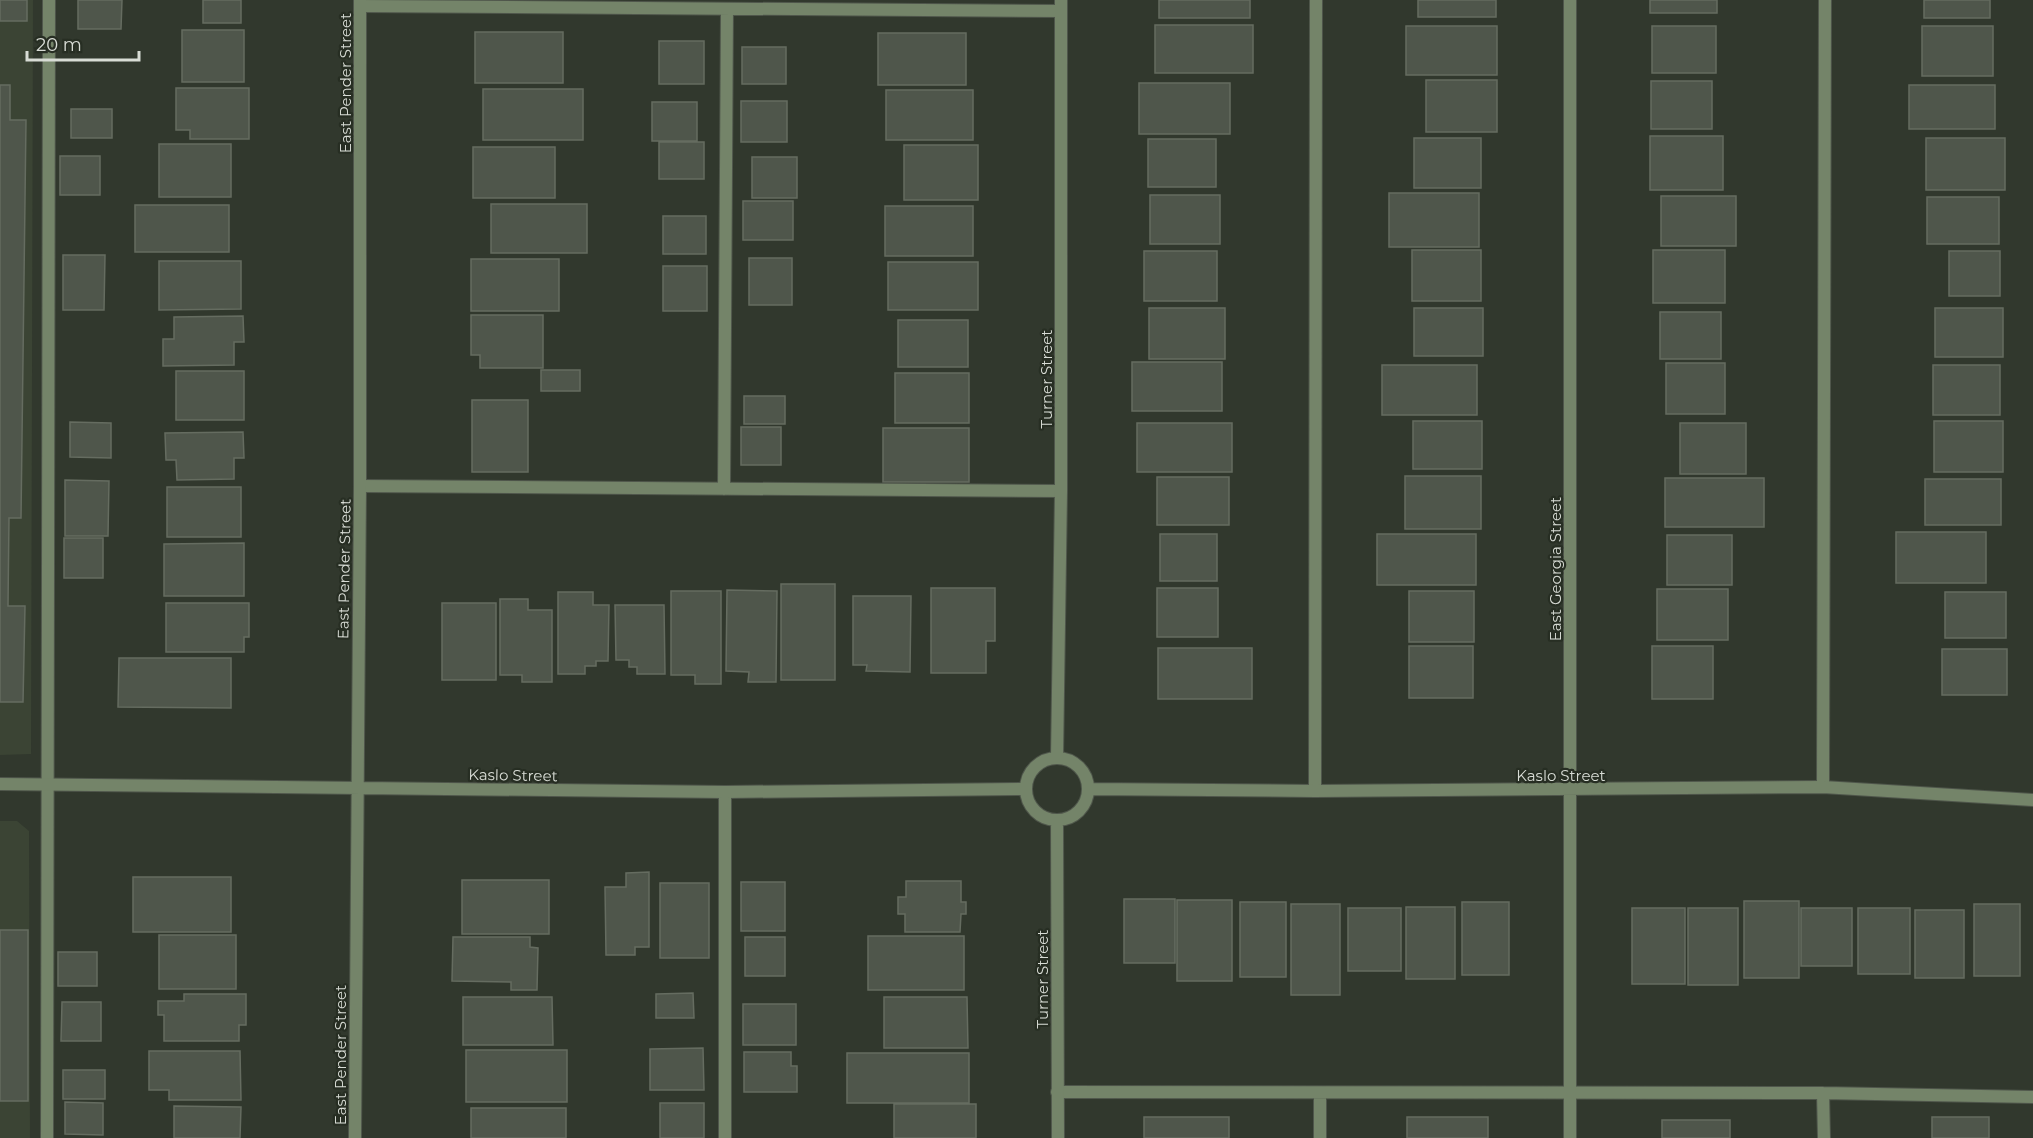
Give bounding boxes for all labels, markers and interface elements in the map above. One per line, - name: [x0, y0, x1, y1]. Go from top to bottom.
- street label: East Pender Street: [336, 13, 355, 153]
- scale bar: [27, 24, 140, 62]
- text: 20 m: [36, 34, 82, 56]
- street label: Turner Street: [1037, 330, 1056, 428]
- street label: East Georgia Street: [1546, 497, 1565, 641]
- street label: East Pender Street: [333, 499, 355, 639]
- street label: Kaslo Street: [468, 765, 558, 785]
- street label: Kaslo Street: [1516, 766, 1606, 785]
- street label: Turner Street: [1033, 930, 1052, 1028]
- street label: East Pender Street: [331, 985, 350, 1125]

